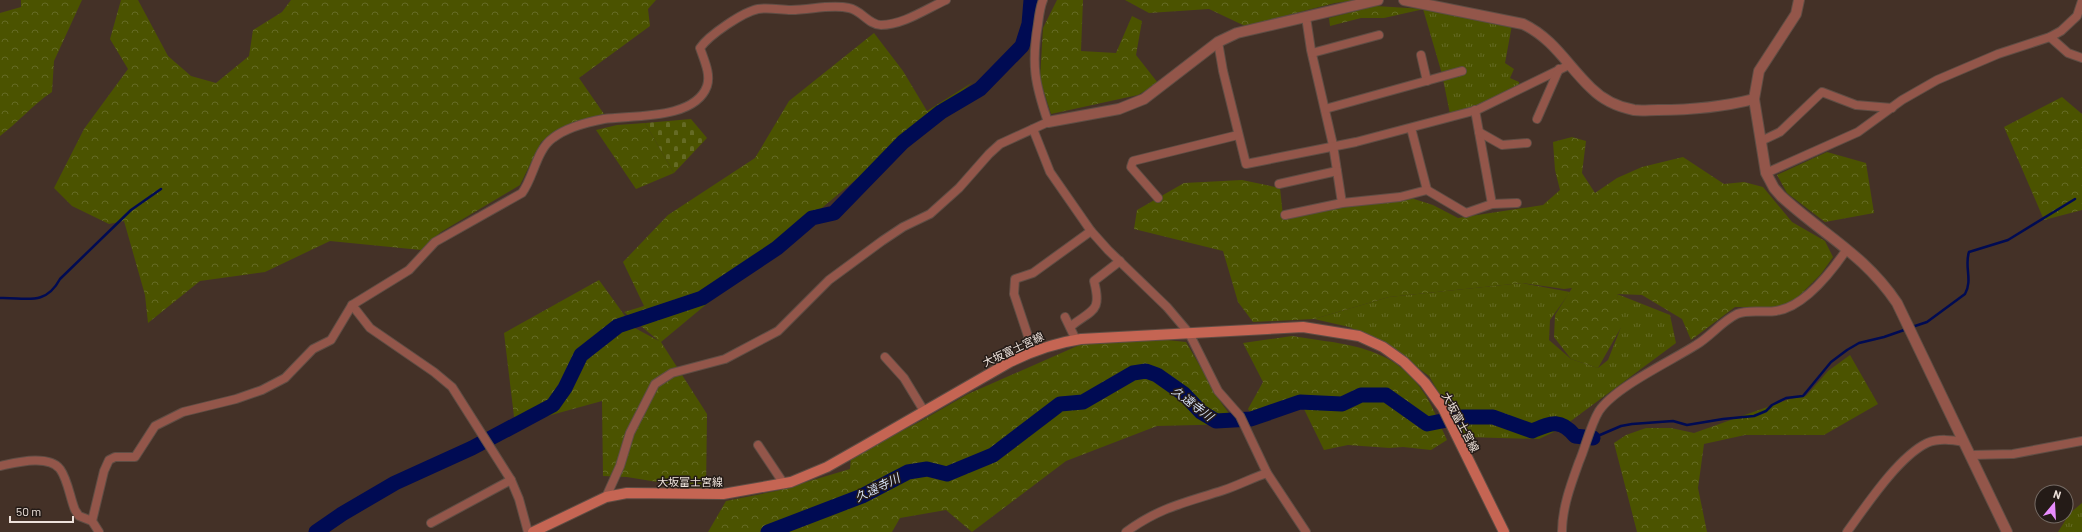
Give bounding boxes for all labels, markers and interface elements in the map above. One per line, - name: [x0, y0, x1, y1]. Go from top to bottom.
- street label: 大坂富士宮線: [980, 329, 1046, 369]
- water label: 久遠寺川: [1170, 383, 1218, 424]
- street label: 大坂富士宮線: [1440, 390, 1482, 454]
- water label: 久遠寺川: [852, 469, 903, 504]
- street label: 大坂富士宮線: [657, 475, 723, 488]
- north arrow: [2034, 484, 2074, 524]
- text: N: [2052, 487, 2063, 501]
- scale bar: [10, 498, 73, 524]
- text: 50 m: [16, 504, 41, 518]

